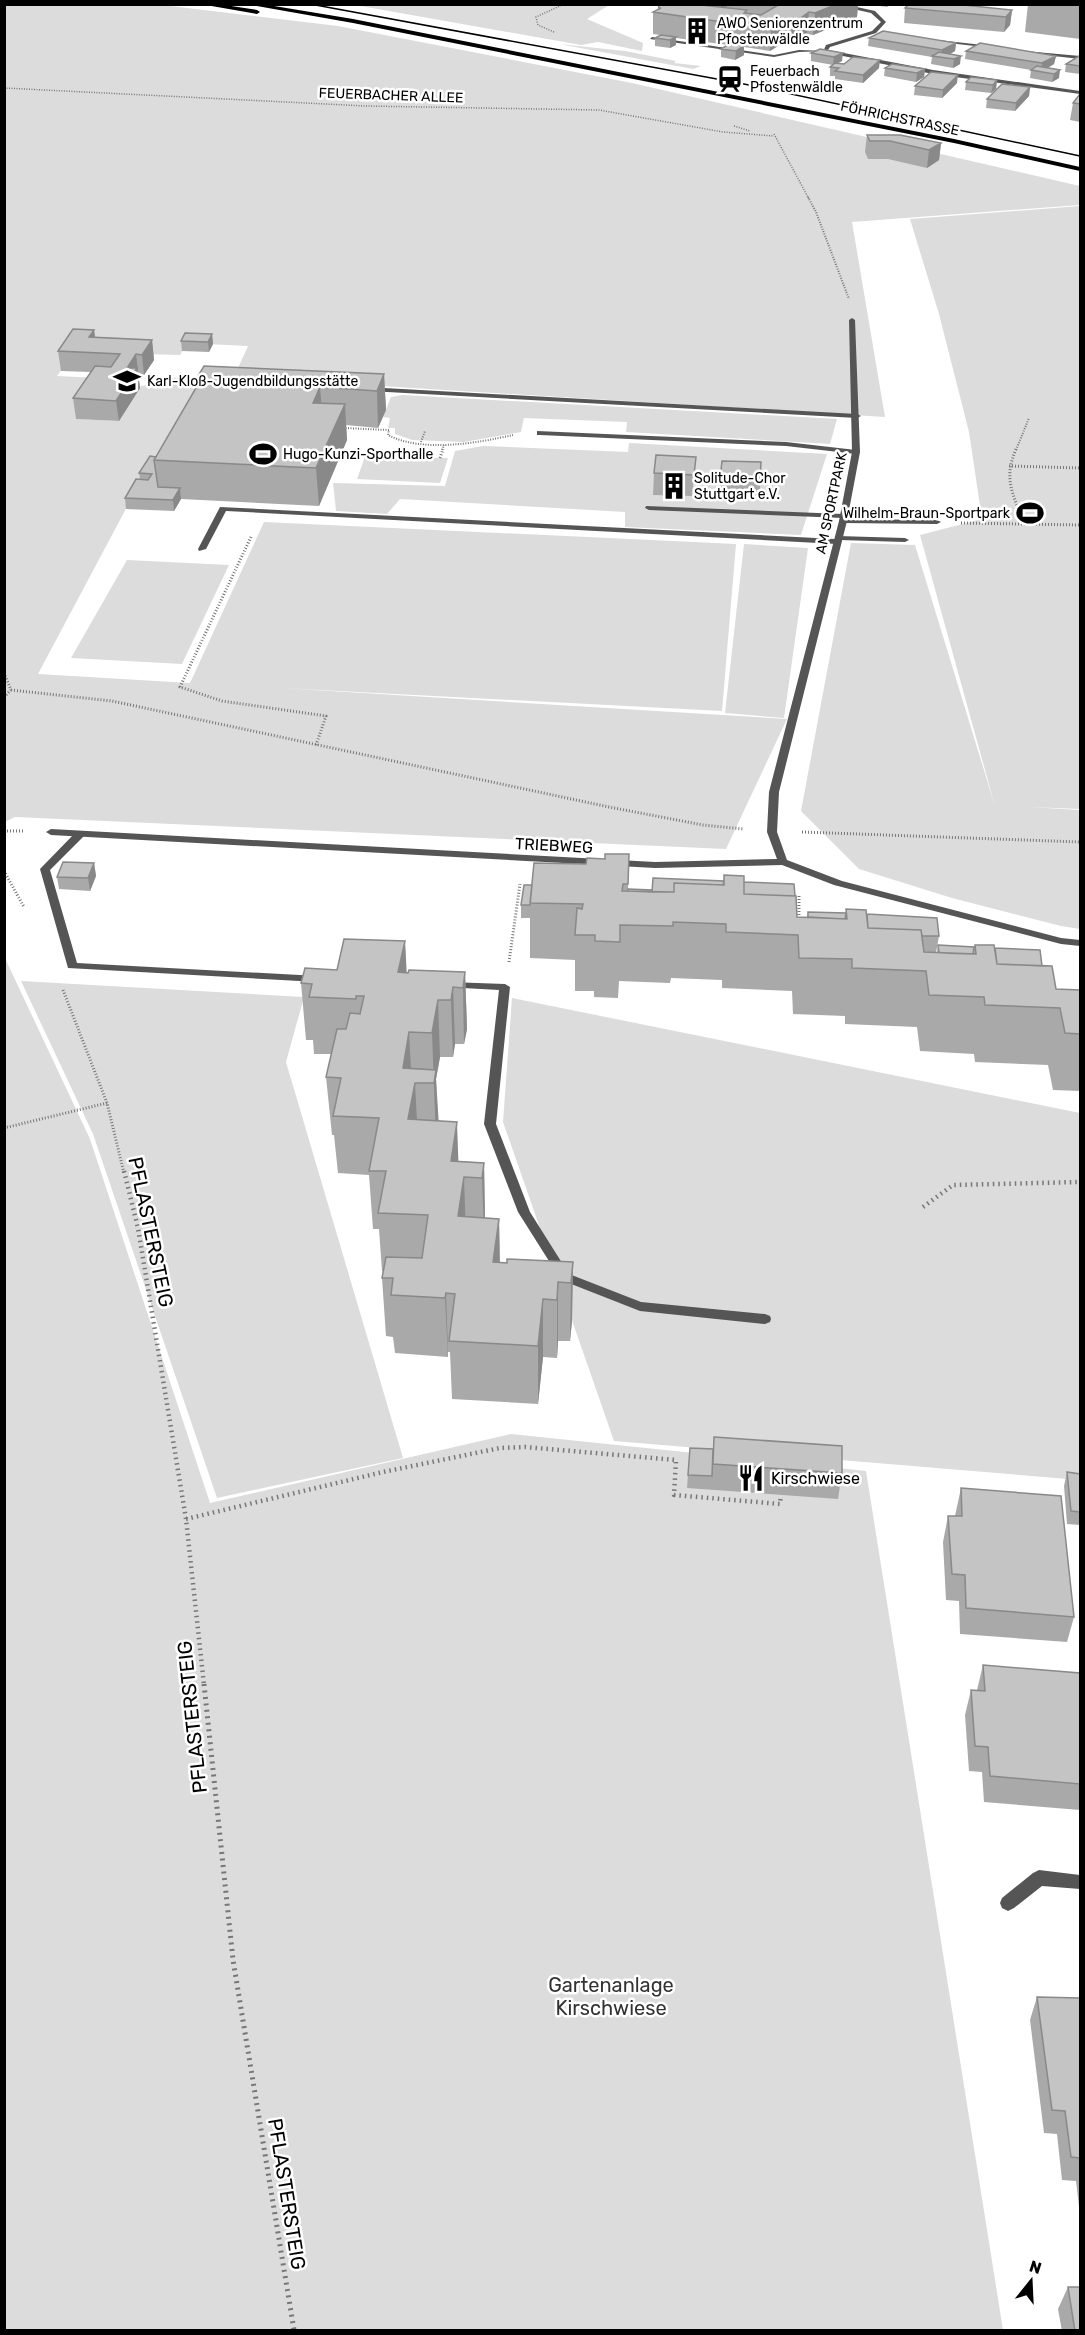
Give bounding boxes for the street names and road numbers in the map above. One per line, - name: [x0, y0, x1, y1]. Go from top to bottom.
- street label: FEUERBACHER ALLEE: [318, 84, 464, 107]
- street label: FÖHRICHSTRASSE: [839, 98, 961, 139]
- street label: AM SPORTPARK: [812, 450, 851, 556]
- street label: TRIEBWEG: [515, 834, 593, 857]
- street label: PFLASTERSTEIG: [123, 1155, 179, 1309]
- street label: PFLASTERSTEIG: [172, 1640, 212, 1794]
- street label: PFLASTERSTEIG: [263, 2117, 311, 2271]

